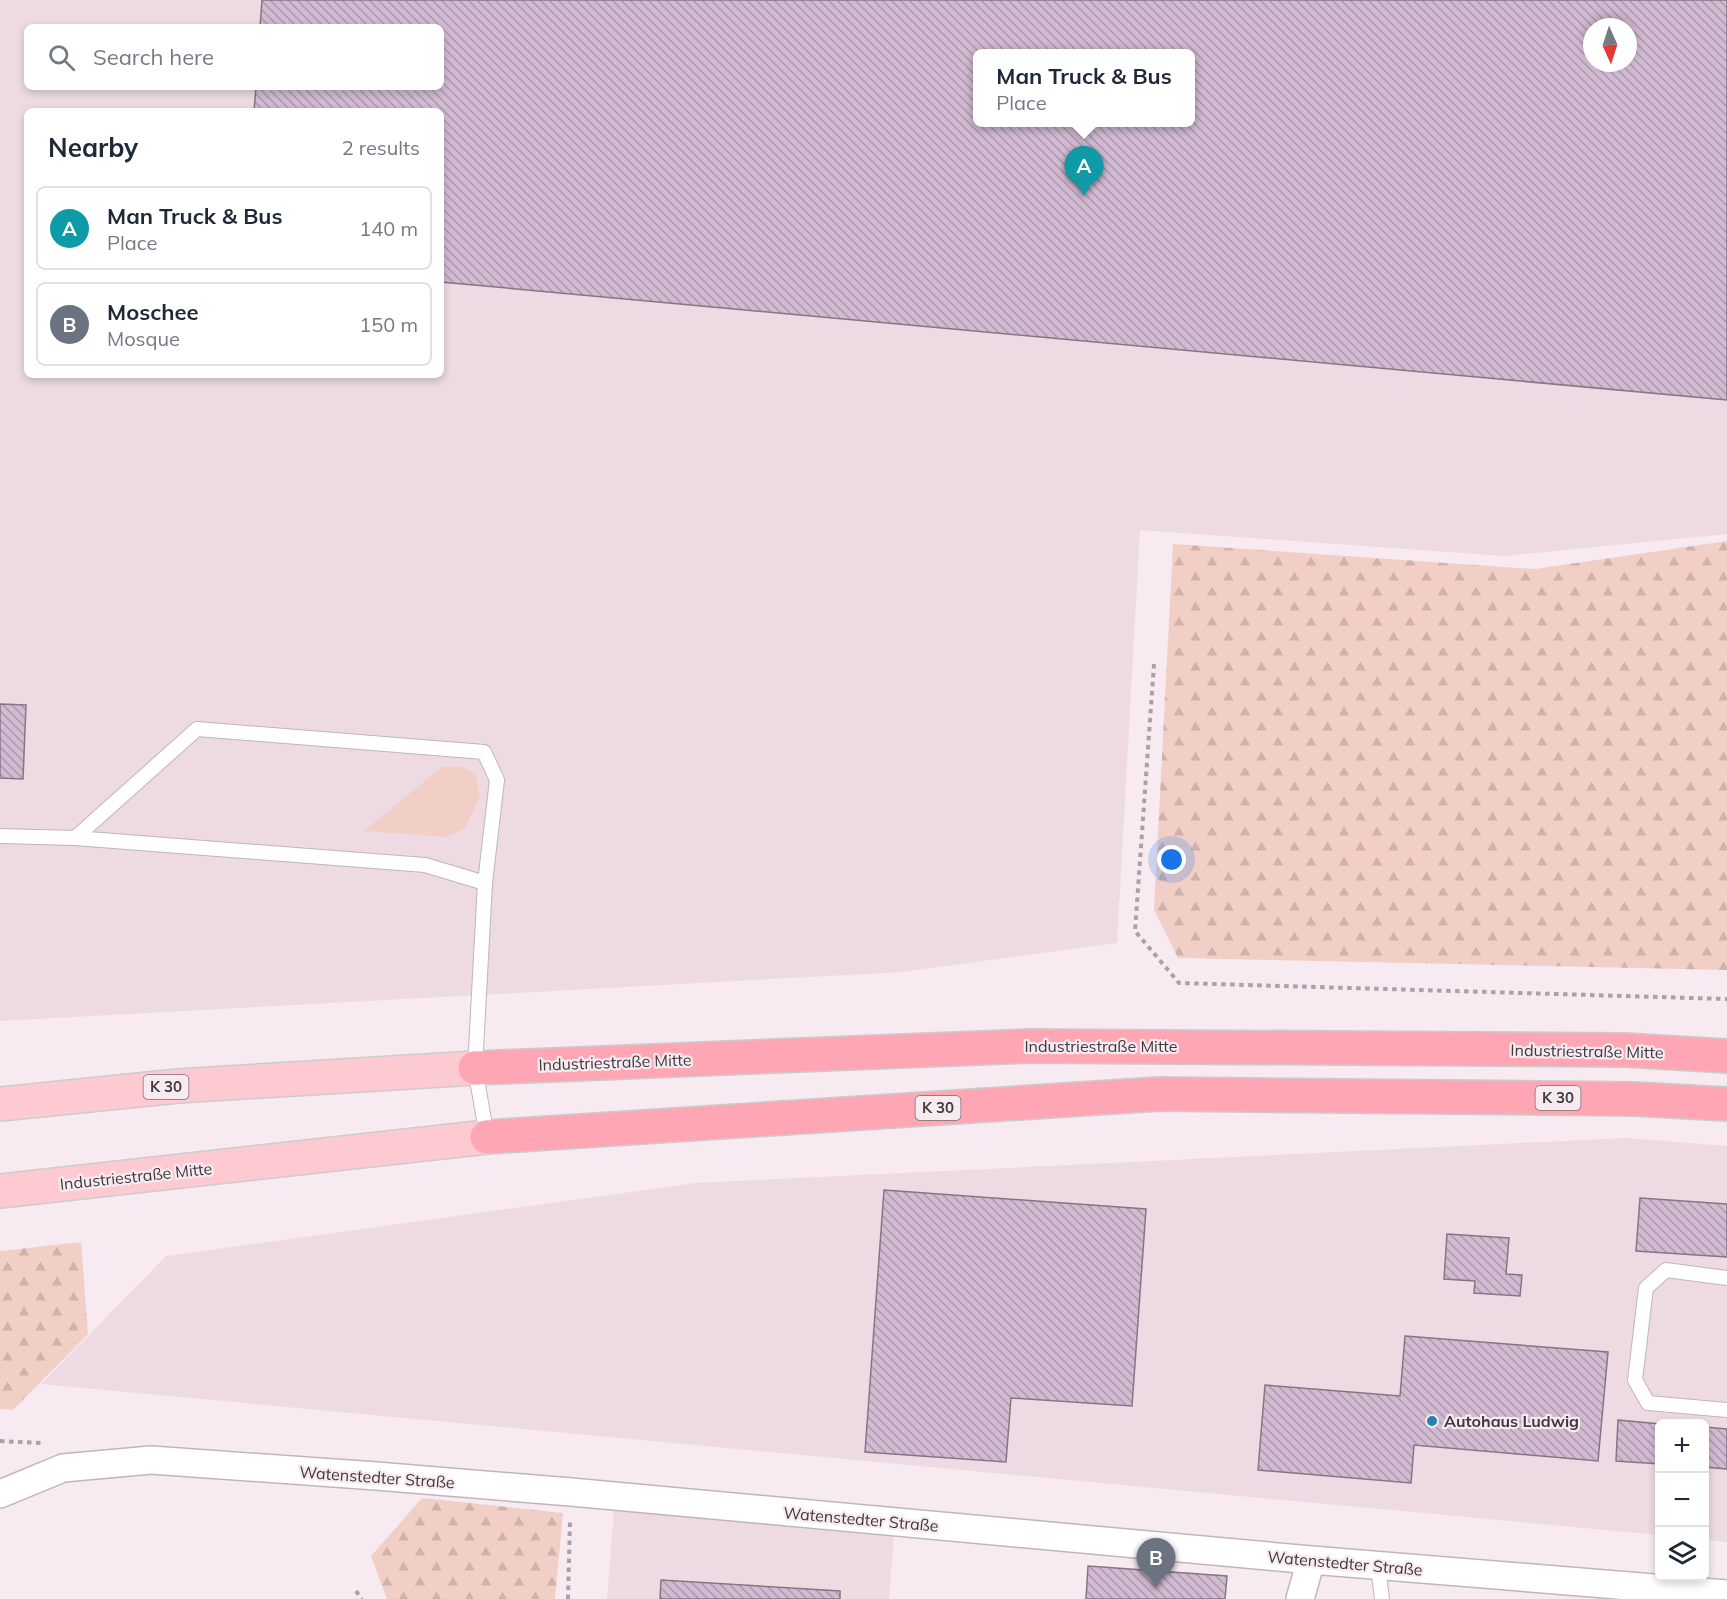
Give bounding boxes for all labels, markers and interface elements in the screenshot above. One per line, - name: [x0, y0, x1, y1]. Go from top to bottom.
- north arrow: [1583, 18, 1637, 72]
- search box: [24, 24, 444, 90]
- icon: search: [45, 41, 78, 74]
- text: Search here: [93, 43, 214, 71]
- popup: [973, 49, 1195, 127]
- text: Man Truck & Bus: [996, 62, 1172, 90]
- text: Place: [996, 90, 1047, 115]
- text: Nearby: [48, 131, 138, 164]
- text: 2 results: [342, 135, 420, 160]
- pin: A: [1064, 146, 1104, 196]
- text: Man Truck & Bus: [107, 202, 282, 230]
- text: A: [62, 216, 77, 241]
- text: 140 m: [359, 216, 418, 241]
- text: Place: [107, 230, 157, 255]
- text: Moschee: [107, 298, 199, 326]
- text: B: [63, 312, 76, 337]
- text: 150 m: [359, 312, 418, 337]
- text: Mosque: [107, 326, 180, 351]
- your location: [1157, 845, 1186, 874]
- street label: Industriestraße Mitte: [1024, 1036, 1178, 1056]
- street label: Industriestraße Mitte: [1510, 1040, 1664, 1062]
- street label: Industriestraße Mitte: [538, 1049, 692, 1075]
- road number: K 30: [144, 1075, 188, 1099]
- road number: K 30: [1536, 1086, 1580, 1110]
- road number: K 30: [916, 1096, 960, 1120]
- street label: Industriestraße Mitte: [59, 1158, 213, 1194]
- place label: Autohaus Ludwig: [1444, 1411, 1579, 1431]
- marker: Autohaus Ludwig: [1425, 1414, 1439, 1428]
- map controls: [1655, 1419, 1709, 1581]
- button: +: [1655, 1419, 1709, 1473]
- street label: Watenstedter Straße: [299, 1462, 455, 1492]
- button: −: [1655, 1473, 1709, 1527]
- street label: Watenstedter Straße: [783, 1502, 939, 1536]
- button: layers: [1655, 1527, 1709, 1581]
- pin: B: [1136, 1538, 1176, 1588]
- street label: Watenstedter Straße: [1267, 1546, 1423, 1580]

